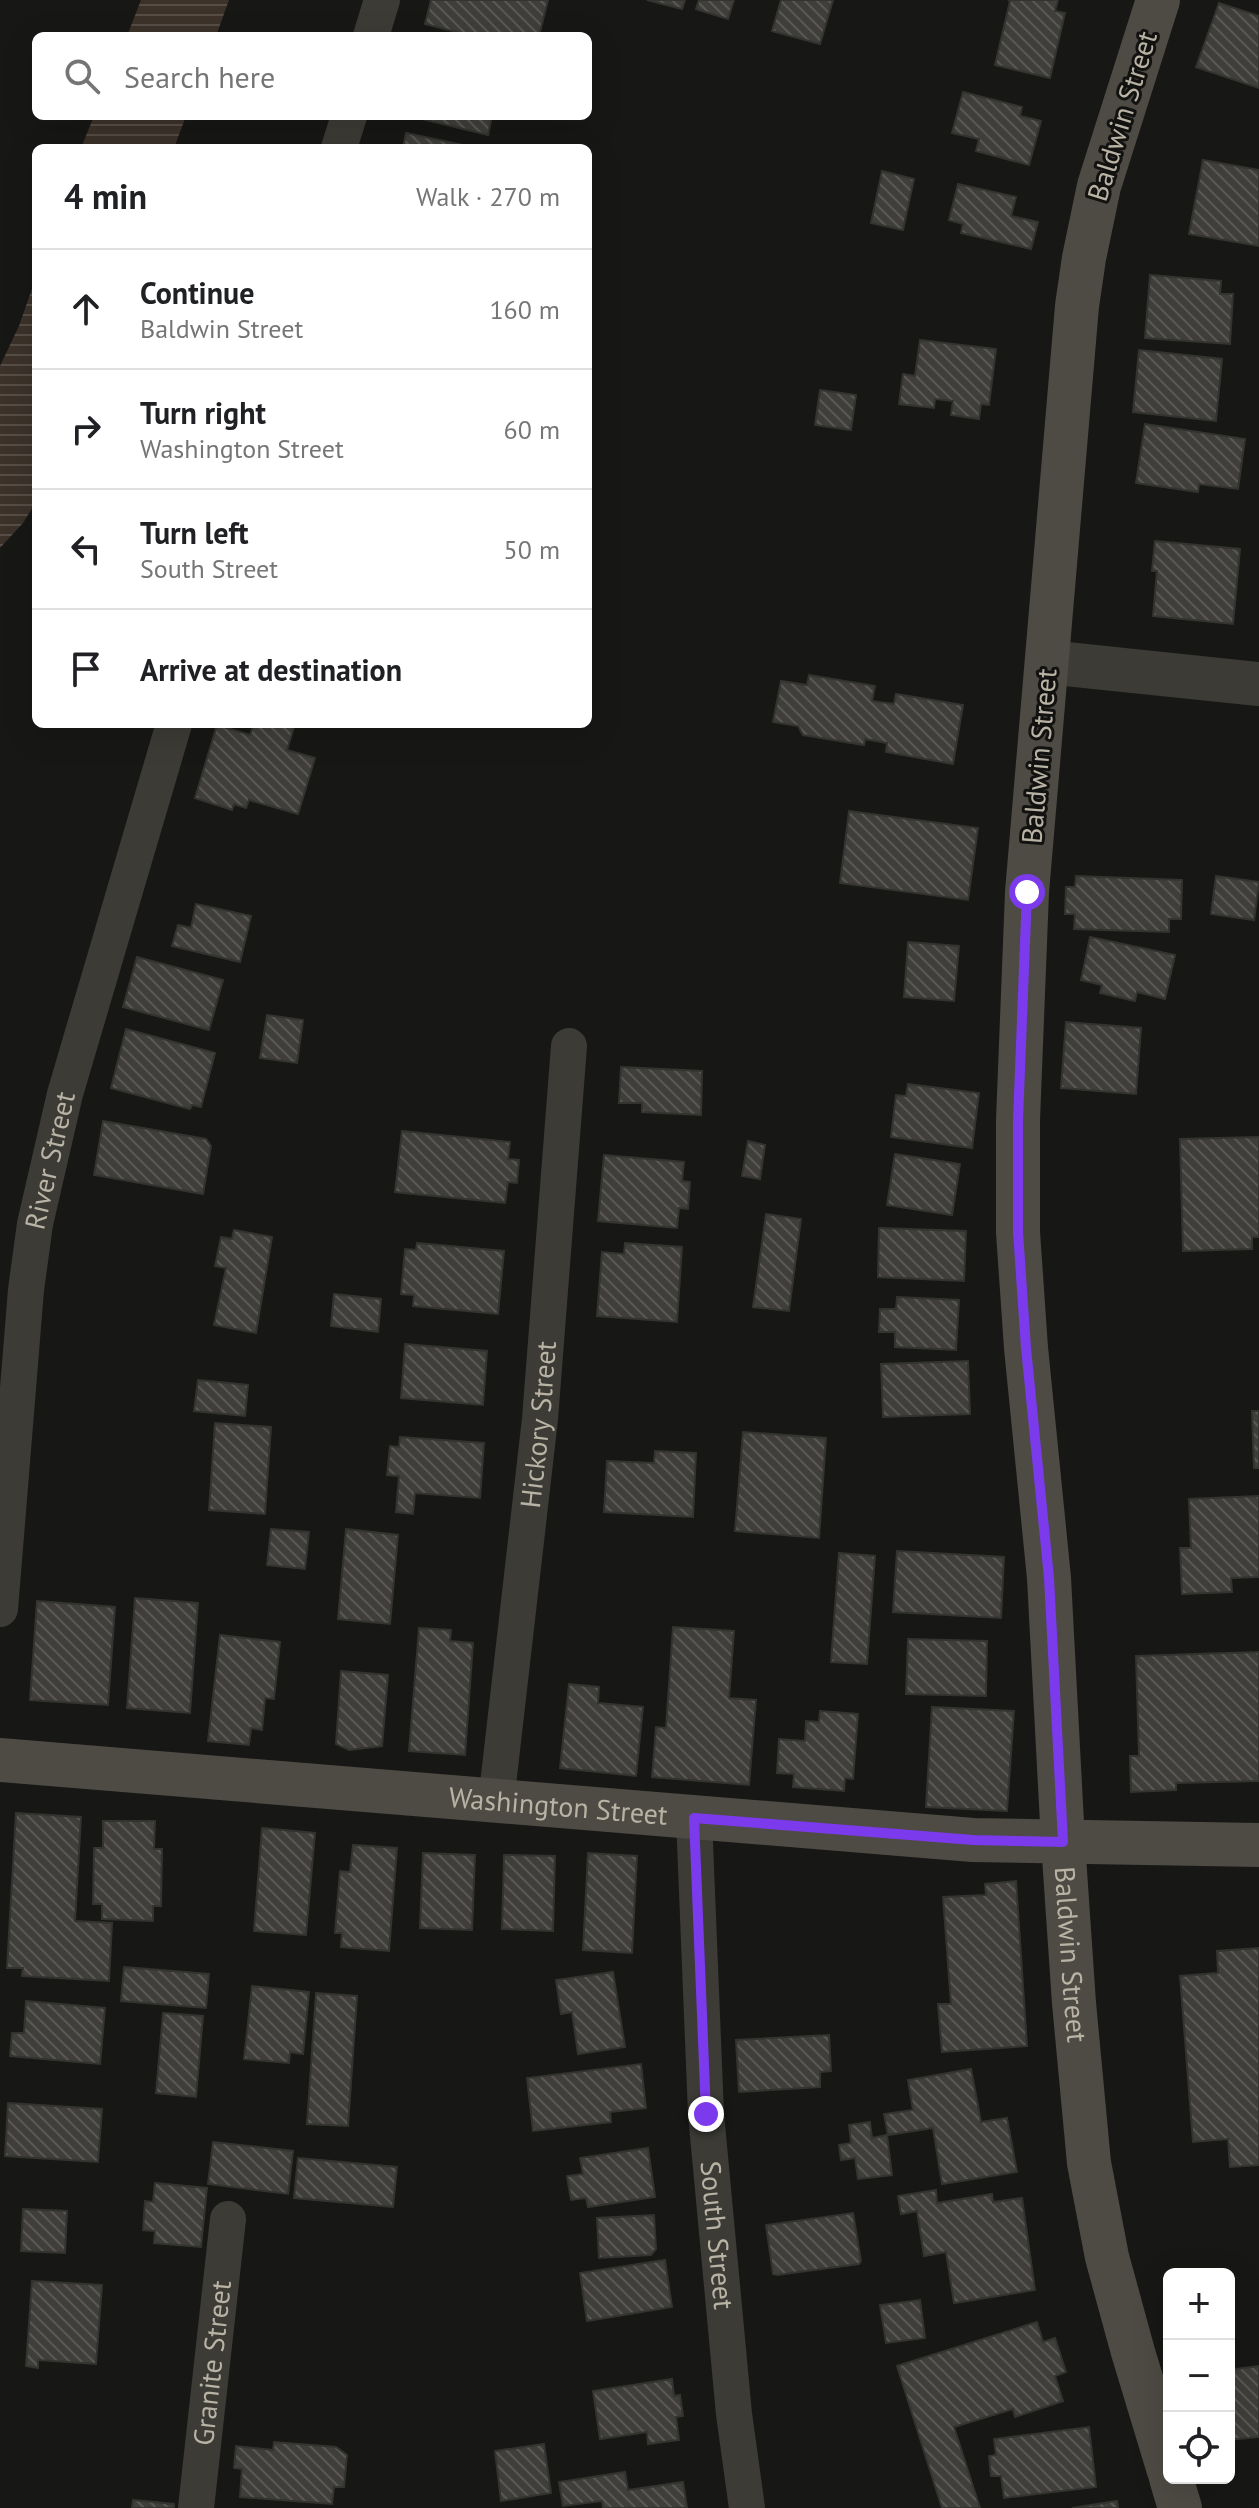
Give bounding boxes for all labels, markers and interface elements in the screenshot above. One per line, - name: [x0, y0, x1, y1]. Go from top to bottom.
- street label: Baldwin Street: [1078, 26, 1165, 205]
- search box: [32, 32, 592, 120]
- icon: search: [60, 54, 104, 98]
- text: Search here: [124, 57, 275, 96]
- text: 4 min: [64, 174, 147, 218]
- text: Walk · 270 m: [416, 180, 560, 213]
- text: Continue: [140, 273, 254, 312]
- icon: ahead: [64, 287, 108, 331]
- text: 160 m: [489, 293, 560, 326]
- text: Baldwin Street: [140, 312, 303, 345]
- text: Turn right: [140, 393, 266, 432]
- icon: right: [64, 407, 108, 451]
- text: 60 m: [504, 413, 560, 446]
- text: Washington Street: [140, 432, 344, 465]
- text: Turn left: [140, 513, 248, 552]
- icon: left: [64, 527, 108, 571]
- text: 50 m: [504, 533, 560, 566]
- text: South Street: [140, 552, 278, 585]
- icon: arrive: [64, 647, 108, 691]
- text: Arrive at destination: [140, 650, 402, 689]
- street label: Baldwin Street: [1012, 666, 1065, 845]
- route start: [1009, 874, 1045, 910]
- street label: River Street: [15, 1087, 83, 1233]
- street label: Hickory Street: [511, 1339, 564, 1510]
- street label: Washington Street: [447, 1778, 670, 1833]
- street label: Baldwin Street: [1047, 1865, 1097, 2044]
- route end: [688, 2096, 724, 2132]
- street label: South Street: [692, 2159, 743, 2312]
- map controls: [1163, 2268, 1235, 2484]
- button: +: [1163, 2268, 1235, 2340]
- street label: Granite Street: [184, 2278, 239, 2447]
- button: −: [1163, 2340, 1235, 2412]
- button: locate: [1163, 2412, 1235, 2484]

